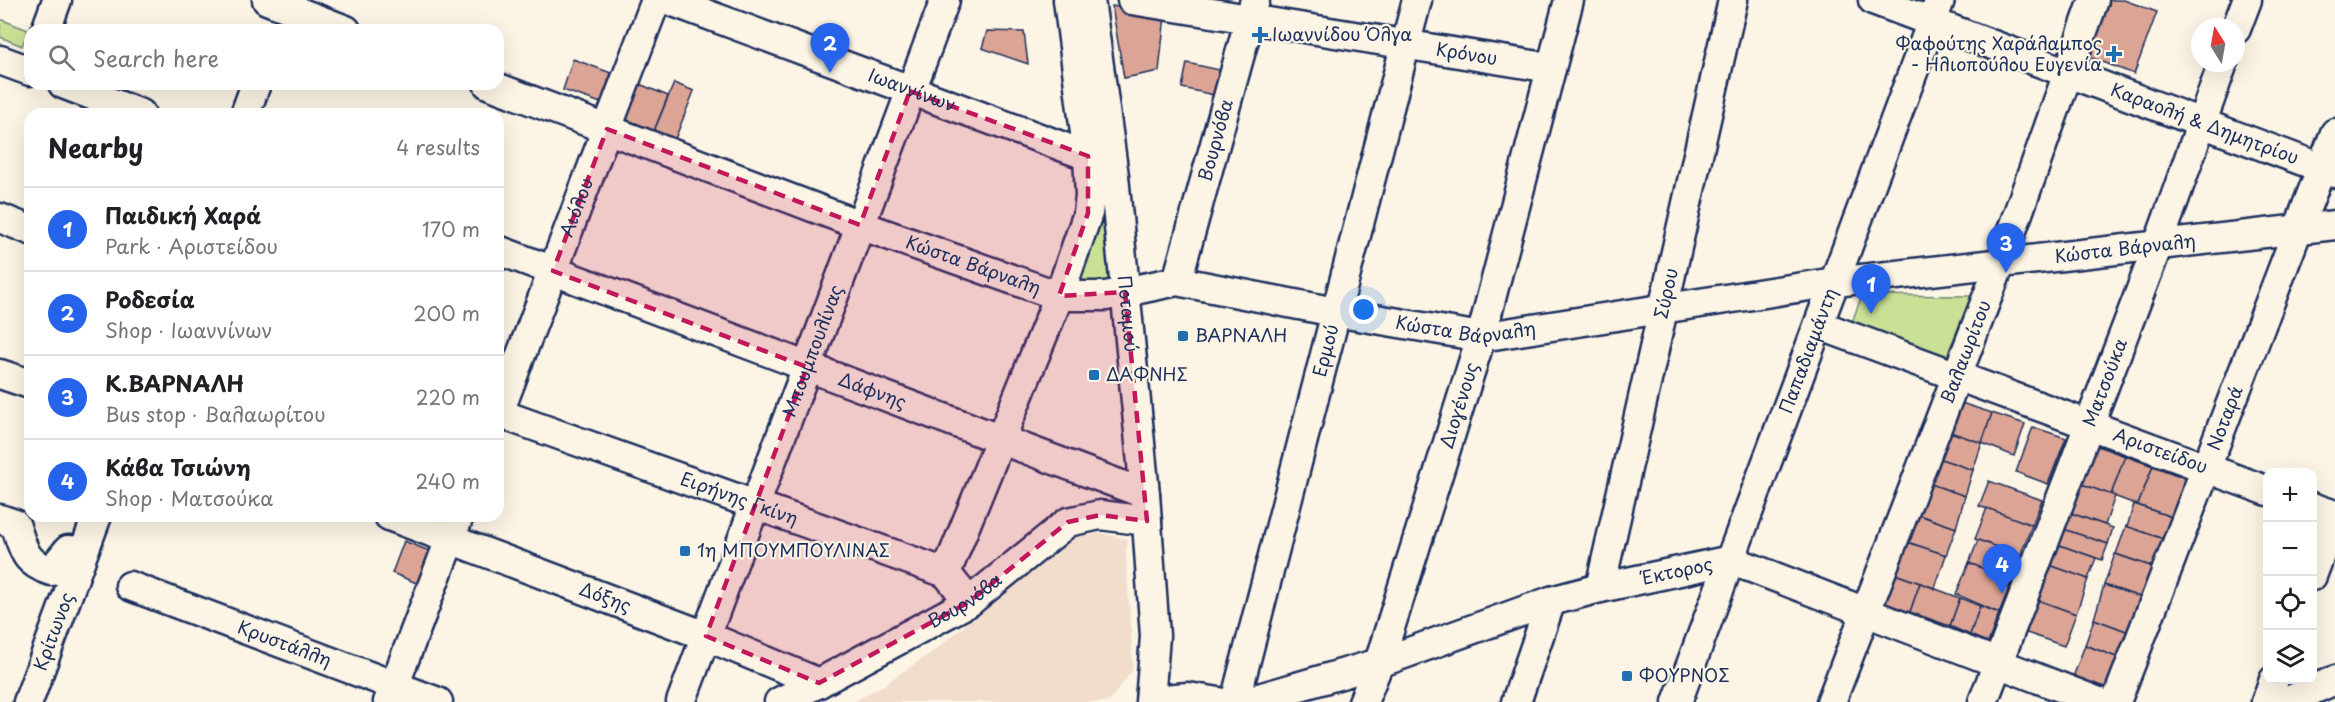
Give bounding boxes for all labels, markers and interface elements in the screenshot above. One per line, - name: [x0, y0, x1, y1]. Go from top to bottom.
- north arrow: [2191, 18, 2245, 72]
- place label: Ιωαννίδου Όλγα: [1272, 20, 1412, 47]
- pin: 2: [810, 23, 850, 73]
- search box: [24, 24, 504, 90]
- marker: Ιωαννίδου Όλγα: [1253, 28, 1267, 42]
- place label: Φαφούτης Χαράλαμπος - Ηλιοπούλου Ευγενία: [1896, 29, 2102, 77]
- street label: Κρόνου: [1434, 35, 1499, 71]
- icon: search: [45, 41, 78, 74]
- text: Search here: [93, 41, 219, 74]
- marker: Φαφούτης Χαράλαμπος - Ηλιοπούλου Ευγενία: [2107, 47, 2121, 61]
- street label: Ιωαννίνων: [865, 61, 960, 118]
- street label: Καραολή & Δημητρίου: [2107, 75, 2303, 170]
- street label: Βουρνόβα: [1190, 96, 1239, 184]
- text: Nearby: [48, 128, 143, 167]
- text: 4 results: [396, 132, 480, 162]
- street label: Αιόλου: [552, 174, 599, 240]
- text: Παιδική Χαρά: [105, 198, 261, 231]
- text: 1: [63, 214, 72, 244]
- text: 170 m: [422, 214, 480, 244]
- pin: 3: [1986, 224, 2026, 273]
- street label: Κώστα Βάρναλη: [2053, 226, 2197, 269]
- street label: Κώστα Βάρναλη: [902, 227, 1045, 301]
- text: Park · Αριστείδου: [105, 231, 278, 261]
- pin: 1: [1852, 264, 1890, 314]
- street label: Σύρου: [1646, 265, 1684, 321]
- street label: Ποταμού: [1112, 274, 1146, 353]
- street label: Μπουμπουλίνας: [774, 281, 849, 420]
- text: Ροδεσία: [105, 282, 195, 315]
- street label: Παπαδιαμάντη: [1771, 284, 1843, 417]
- your location: [1349, 295, 1378, 324]
- street label: Βαλαωρίτου: [1932, 296, 1997, 407]
- text: 2: [60, 298, 75, 328]
- text: 200 m: [413, 298, 480, 328]
- street label: Κώστα Βάρναλη: [1393, 308, 1537, 349]
- text: Shop · Ιωαννίνων: [105, 315, 272, 345]
- place label: ΒΑΡΝΑΛΗ: [1195, 321, 1287, 348]
- street label: Ερμού: [1305, 321, 1344, 380]
- marker: ΒΑΡΝΑΛΗ: [1176, 329, 1190, 343]
- street label: Ματσούκα: [2075, 334, 2133, 430]
- street label: Διογένους: [1432, 359, 1484, 451]
- place label: ΔΑΦΝΗΣ: [1106, 360, 1188, 387]
- street label: Δάφνης: [835, 365, 911, 415]
- text: Κ.ΒΑΡΝΑΛΗ: [105, 366, 244, 399]
- marker: ΔΑΦΝΗΣ: [1087, 368, 1101, 382]
- street label: Νοταρά: [2199, 381, 2249, 454]
- text: 3: [61, 382, 74, 412]
- text: 220 m: [416, 382, 480, 412]
- text: Bus stop · Βαλαωρίτου: [105, 399, 326, 429]
- street label: Αριστείδου: [2110, 420, 2212, 480]
- text: Κάβα Τσιώνη: [105, 450, 251, 483]
- street label: Ειρήνης Γκίνη: [677, 464, 802, 531]
- text: 4: [61, 466, 74, 496]
- text: 240 m: [415, 466, 480, 496]
- map controls: [2263, 468, 2317, 684]
- button: +: [2263, 468, 2317, 522]
- text: Shop · Ματσούκα: [105, 483, 273, 513]
- button: −: [2263, 522, 2317, 576]
- place label: 1η ΜΠΟΥΜΠΟΥΛΙΝΑΣ: [697, 536, 890, 563]
- marker: 1η ΜΠΟΥΜΠΟΥΛΙΝΑΣ: [678, 544, 692, 558]
- pin: 4: [1982, 544, 2022, 594]
- street label: Έκτορος: [1637, 549, 1715, 591]
- street label: Βουρνόβα: [922, 566, 1007, 634]
- street label: Δόξης: [576, 574, 635, 618]
- button: locate: [2263, 576, 2317, 630]
- street label: Κρίτωνος: [26, 588, 79, 674]
- street label: Κρυστάλλη: [234, 613, 336, 673]
- button: layers: [2263, 630, 2317, 684]
- place label: ΦΟΥΡΝΟΣ: [1639, 661, 1730, 688]
- marker: ΦΟΥΡΝΟΣ: [1620, 669, 1634, 683]

